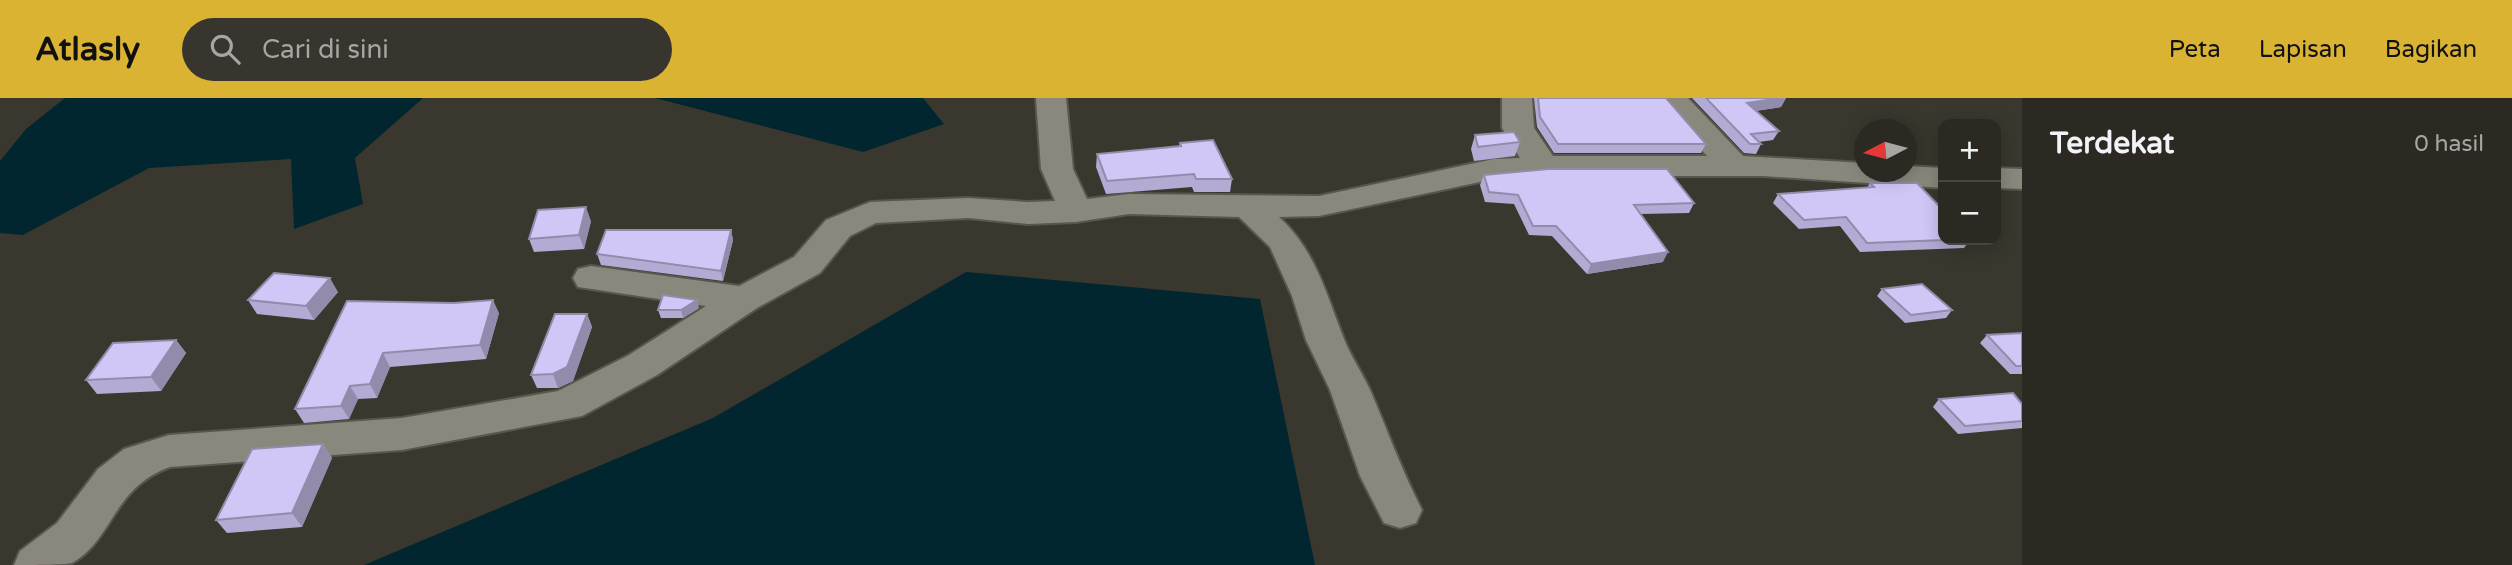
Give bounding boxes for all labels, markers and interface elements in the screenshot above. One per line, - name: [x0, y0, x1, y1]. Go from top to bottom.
- search box: [182, 18, 672, 81]
- text: Atlasly: [35, 30, 140, 69]
- icon: search: [206, 30, 244, 68]
- text: Cari di sini: [262, 34, 389, 65]
- text: Peta: [2169, 35, 2221, 64]
- text: Lapisan: [2259, 35, 2347, 64]
- text: Bagikan: [2385, 35, 2477, 64]
- north arrow: [1854, 119, 1917, 182]
- map controls: [1938, 119, 2001, 245]
- button: +: [1938, 119, 2001, 182]
- text: Terdekat: [2050, 125, 2174, 162]
- text: 0 hasil: [2414, 130, 2484, 158]
- button: −: [1938, 182, 2001, 245]

